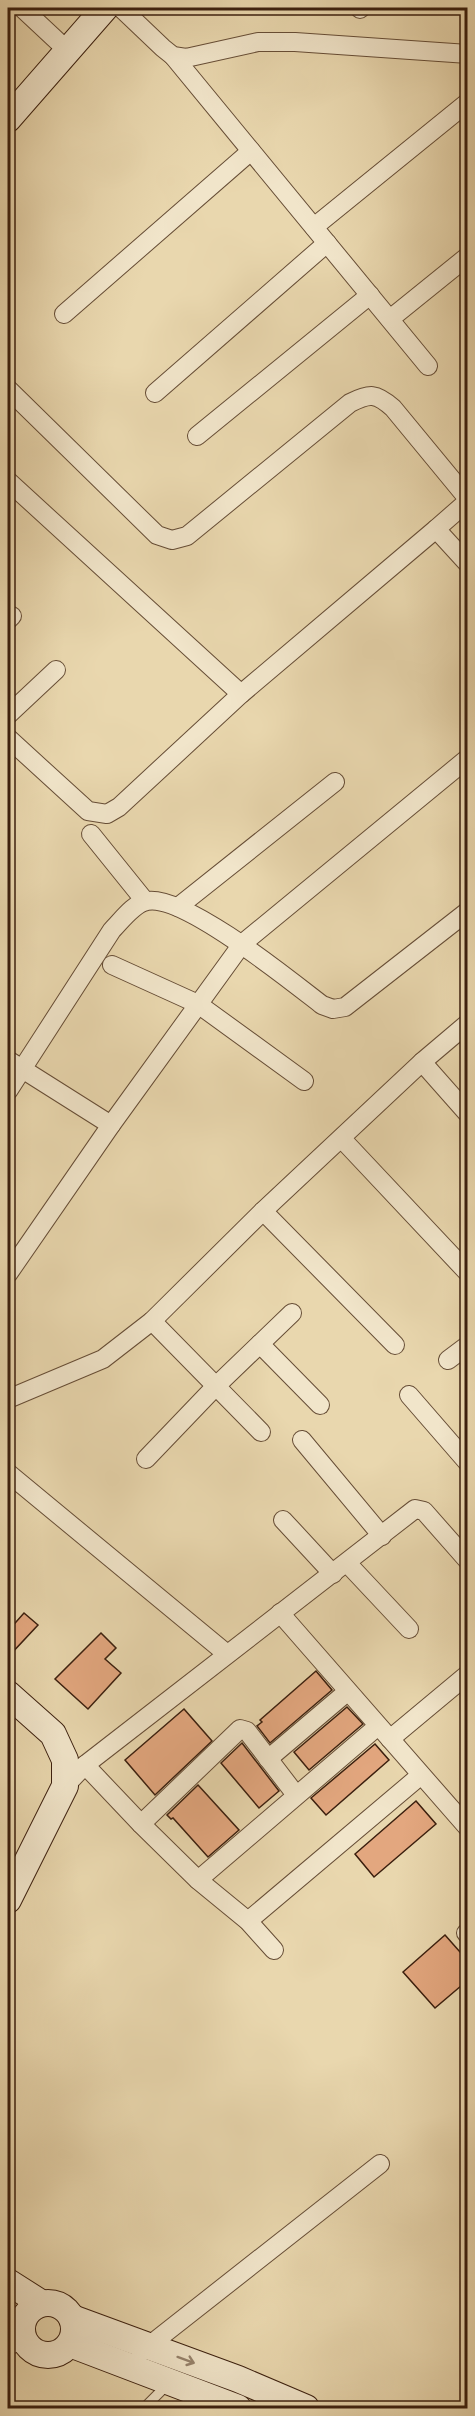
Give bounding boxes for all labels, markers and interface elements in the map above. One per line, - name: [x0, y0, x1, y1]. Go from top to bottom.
- one-way arrow: [176, 2355, 195, 2366]

